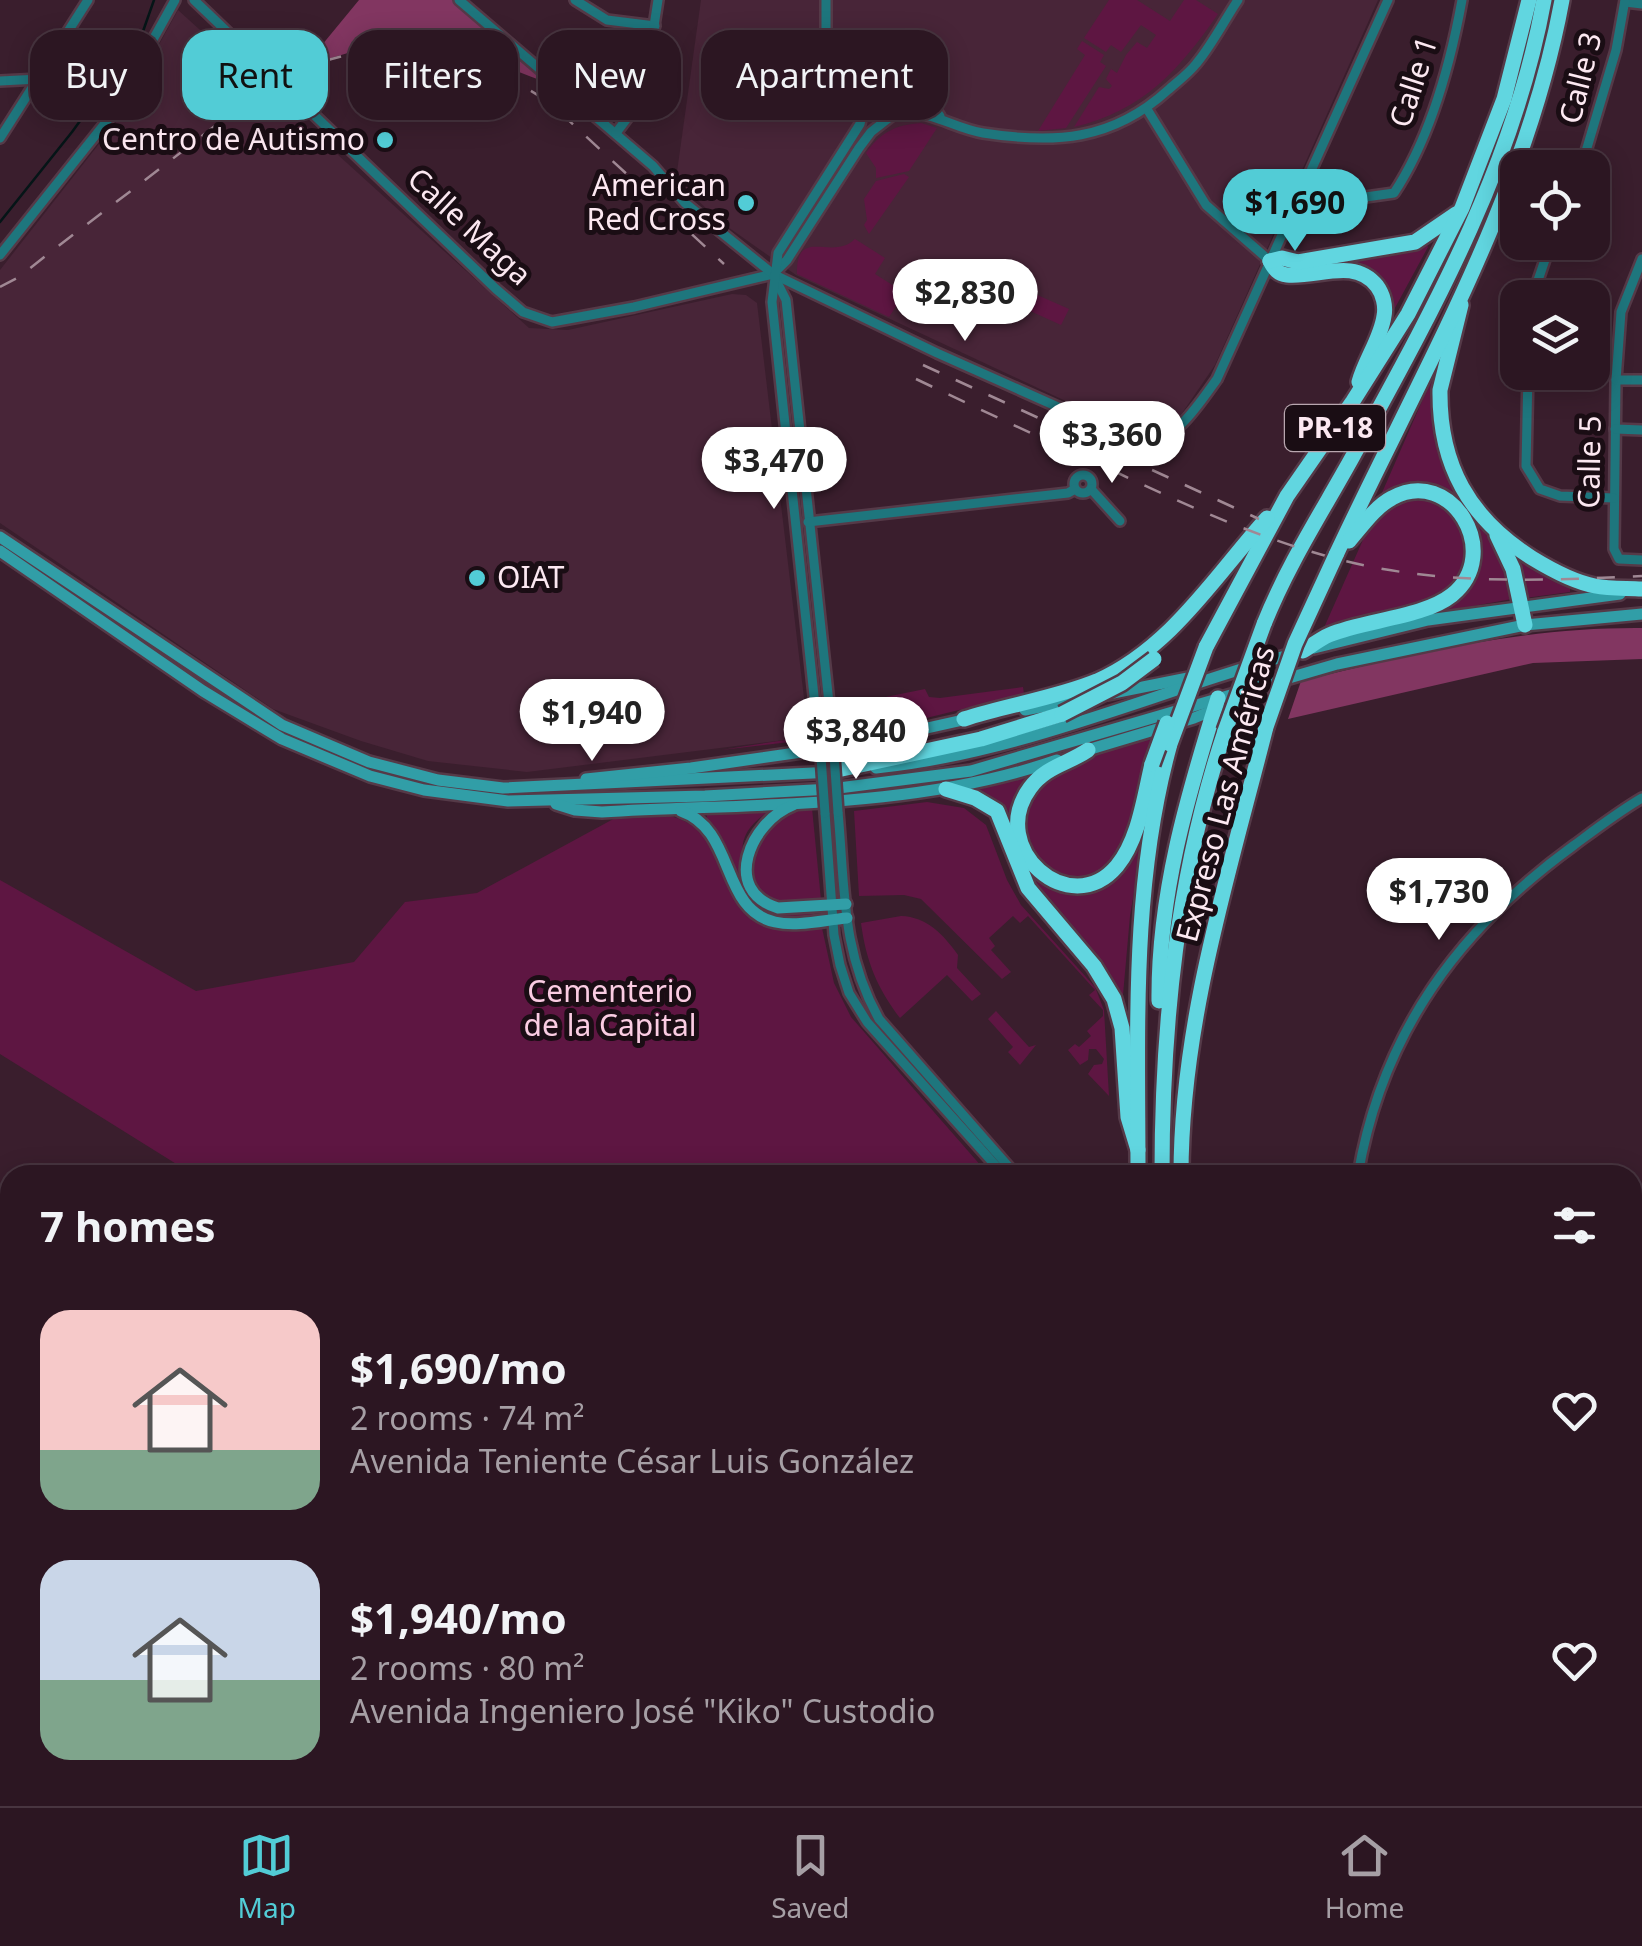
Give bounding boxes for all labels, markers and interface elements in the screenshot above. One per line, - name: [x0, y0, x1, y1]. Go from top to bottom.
- street label: Calle 3: [1548, 27, 1611, 128]
- chip: Buy: [30, 30, 162, 120]
- chip: Rent: [182, 30, 328, 120]
- chip: Filters: [348, 30, 518, 120]
- chip: New: [538, 30, 681, 120]
- chip: Apartment: [701, 30, 948, 120]
- street label: Calle 1: [1379, 31, 1446, 132]
- place label: Centro de Autismo: [102, 118, 365, 159]
- marker: Centro de Autismo: [374, 129, 396, 151]
- map controls: [1500, 150, 1610, 390]
- button: locate: [1500, 150, 1610, 260]
- street label: Calle Maga: [399, 158, 541, 294]
- place label: American Red Cross: [587, 164, 726, 239]
- pin: $1,690: [1214, 169, 1376, 254]
- text: $1,690: [1245, 180, 1345, 223]
- marker: American Red Cross: [735, 192, 757, 214]
- pin: $2,830: [884, 259, 1046, 344]
- text: $2,830: [915, 270, 1015, 313]
- button: layers: [1500, 280, 1610, 390]
- pin: $3,360: [1031, 401, 1193, 486]
- road number: PR-18: [1285, 405, 1385, 451]
- text: $3,360: [1062, 412, 1162, 455]
- street label: Calle 5: [1567, 415, 1610, 509]
- pin: $3,470: [693, 427, 855, 512]
- text: $3,470: [724, 438, 824, 481]
- place label: OIAT: [497, 556, 565, 597]
- marker: OIAT: [466, 567, 488, 589]
- street label: Expreso Las Américas: [1165, 641, 1284, 946]
- pin: $1,940: [511, 679, 673, 764]
- text: $1,940: [542, 690, 642, 733]
- pin: $3,840: [775, 697, 937, 782]
- text: $3,840: [806, 708, 906, 751]
- pin: $1,730: [1358, 858, 1520, 943]
- text: $1,730: [1389, 869, 1489, 912]
- park label: Cementerio de la Capital: [524, 970, 696, 1045]
- text: 7 homes: [40, 1197, 216, 1254]
- icon: filters: [1547, 1198, 1602, 1253]
- text: $1,690/mo: [350, 1339, 567, 1396]
- icon: home: [120, 1350, 240, 1470]
- icon: heart: [1547, 1383, 1602, 1438]
- text: 2 rooms · 74 m²: [350, 1396, 584, 1439]
- text: Avenida Teniente César Luis González: [350, 1439, 914, 1482]
- text: $1,940/mo: [350, 1589, 567, 1646]
- icon: home: [120, 1600, 240, 1720]
- icon: heart: [1547, 1633, 1602, 1688]
- text: 2 rooms · 80 m²: [350, 1646, 584, 1689]
- text: Avenida Ingeniero José "Kiko" Custodio: [350, 1689, 935, 1732]
- tab: Map: [238, 1828, 296, 1926]
- tab: Saved: [771, 1828, 849, 1926]
- tab: Home: [1325, 1828, 1404, 1926]

